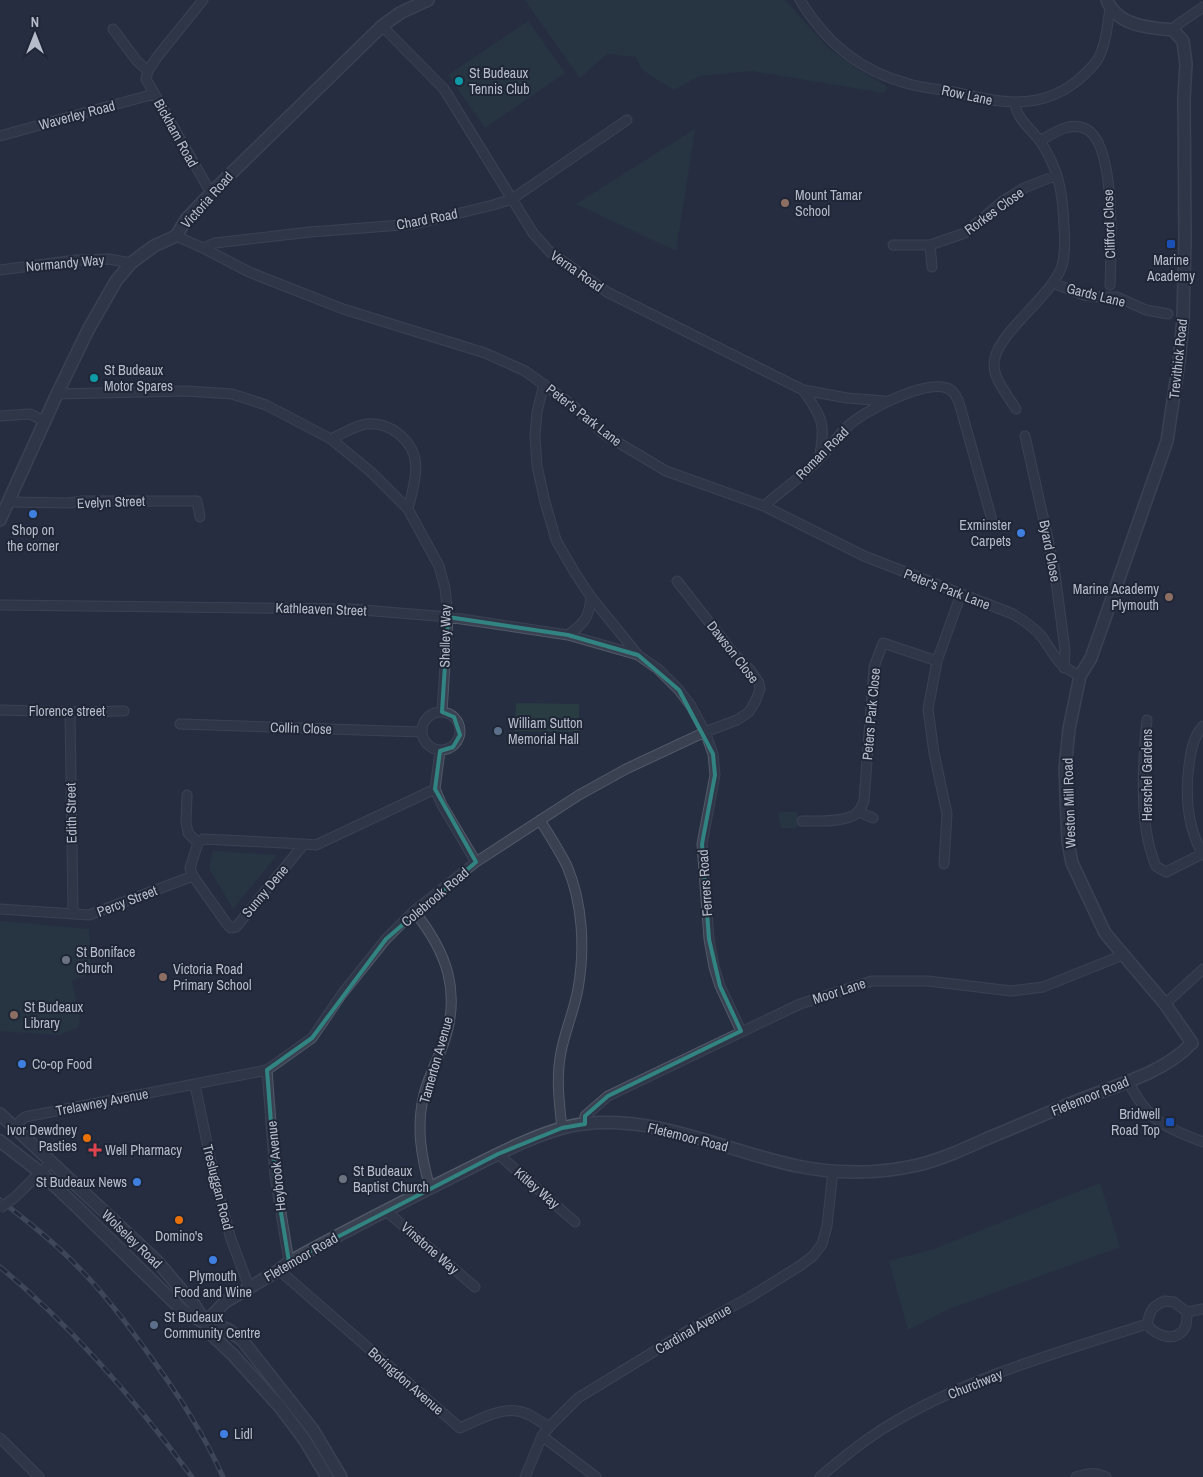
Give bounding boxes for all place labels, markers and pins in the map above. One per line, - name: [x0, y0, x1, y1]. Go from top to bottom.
- place label: St Budeaux Tennis Club: [469, 64, 530, 98]
- marker: St Budeaux Tennis Club: [453, 75, 465, 87]
- place label: Mount Tamar School: [795, 186, 862, 220]
- marker: Mount Tamar School: [779, 197, 791, 209]
- marker: Marine Academy: [1165, 238, 1177, 250]
- place label: Marine Academy: [1146, 251, 1195, 285]
- place label: St Budeaux Motor Spares: [104, 361, 173, 395]
- marker: St Budeaux Motor Spares: [88, 372, 100, 384]
- marker: Shop on the corner: [27, 508, 39, 520]
- place label: Exminster Carpets: [959, 516, 1011, 550]
- place label: Shop on the corner: [7, 521, 59, 555]
- marker: Exminster Carpets: [1015, 527, 1027, 539]
- place label: Marine Academy Plymouth: [1073, 580, 1159, 614]
- marker: Marine Academy Plymouth: [1163, 591, 1175, 603]
- place label: William Sutton Memorial Hall: [508, 714, 583, 748]
- marker: William Sutton Memorial Hall: [492, 725, 504, 737]
- place label: St Boniface Church: [76, 943, 135, 977]
- marker: St Boniface Church: [60, 954, 72, 966]
- place label: Victoria Road Primary School: [173, 960, 251, 994]
- marker: Victoria Road Primary School: [157, 971, 169, 983]
- place label: St Budeaux Library: [24, 998, 84, 1032]
- marker: St Budeaux Library: [8, 1009, 20, 1021]
- place label: Co-op Food: [32, 1055, 92, 1073]
- marker: Co-op Food: [16, 1058, 28, 1070]
- place label: Bridwell Road Top: [1111, 1105, 1160, 1139]
- marker: Bridwell Road Top: [1164, 1116, 1176, 1128]
- place label: Ivor Dewdney Pasties: [7, 1121, 77, 1155]
- marker: Ivor Dewdney Pasties: [81, 1132, 93, 1144]
- place label: Well Pharmacy: [105, 1141, 182, 1159]
- marker: Well Pharmacy: [89, 1144, 101, 1156]
- place label: St Budeaux Baptist Church: [353, 1162, 429, 1196]
- place label: St Budeaux News: [36, 1173, 127, 1191]
- marker: St Budeaux Baptist Church: [337, 1173, 349, 1185]
- marker: St Budeaux News: [131, 1176, 143, 1188]
- marker: Domino's: [173, 1214, 185, 1226]
- place label: Domino's: [155, 1227, 203, 1245]
- marker: Plymouth Food and Wine: [207, 1254, 219, 1266]
- place label: Plymouth Food and Wine: [174, 1267, 252, 1301]
- place label: St Budeaux Community Centre: [164, 1308, 260, 1342]
- marker: St Budeaux Community Centre: [148, 1319, 160, 1331]
- place label: Lidl: [234, 1425, 253, 1443]
- marker: Lidl: [218, 1428, 230, 1440]

